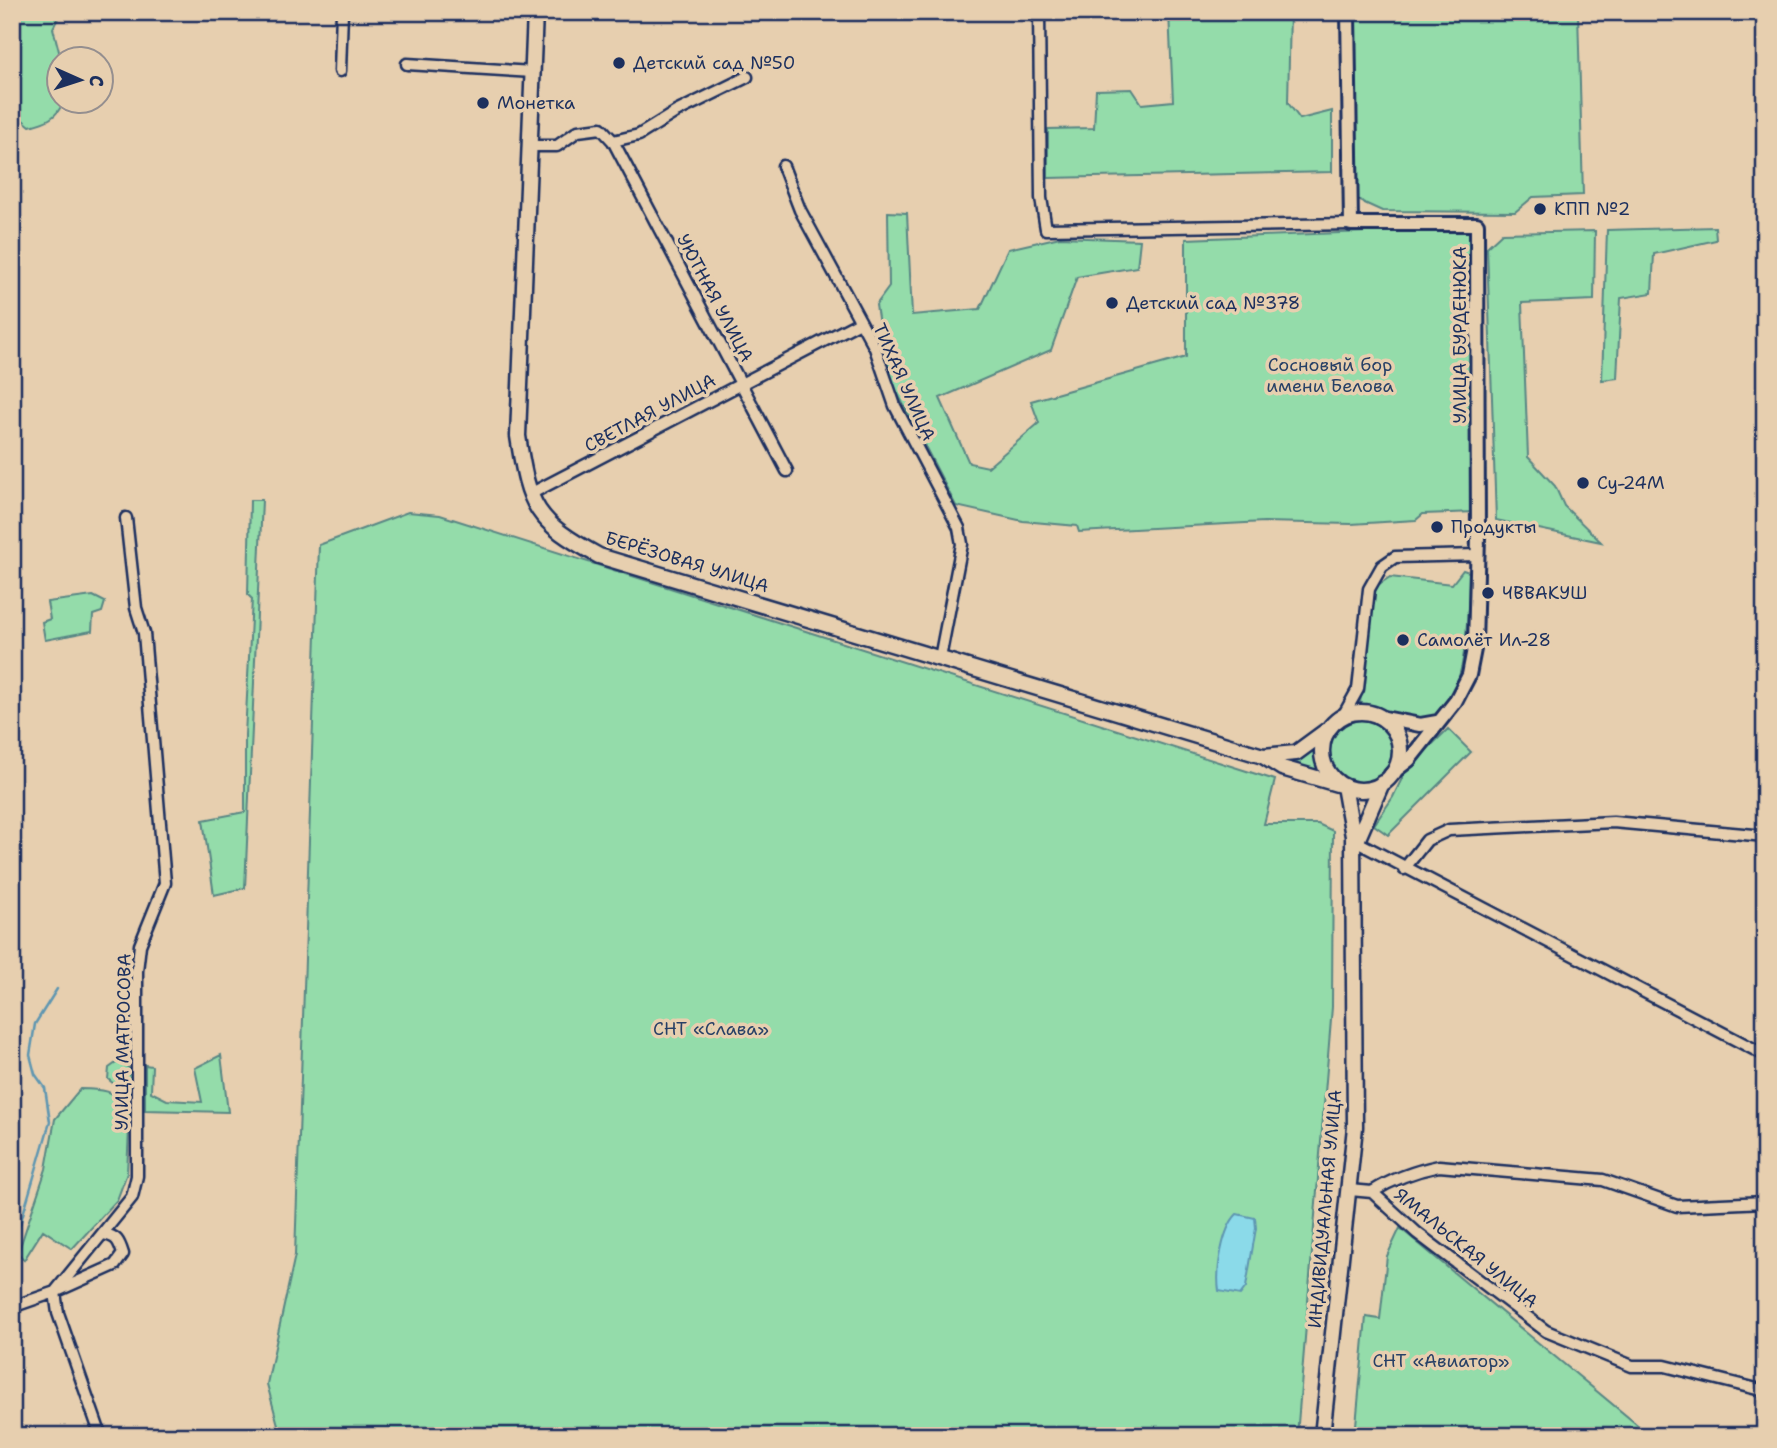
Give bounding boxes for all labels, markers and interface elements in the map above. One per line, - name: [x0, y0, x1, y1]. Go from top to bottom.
- north arrow: [46, 46, 116, 116]
- place label: Детский сад №50: [633, 51, 795, 75]
- marker: Детский сад №50: [611, 55, 627, 71]
- text: С: [84, 74, 109, 87]
- place label: Монетка: [497, 91, 575, 115]
- marker: Монетка: [475, 95, 491, 111]
- place label: КПП №2: [1554, 197, 1630, 221]
- marker: КПП №2: [1532, 201, 1548, 217]
- street label: УЮТНАЯ УЛИЦА: [671, 230, 759, 366]
- street label: УЛИЦА БУРДЕНЮКА: [1448, 246, 1472, 424]
- place label: Детский сад №378: [1126, 291, 1300, 315]
- marker: Детский сад №378: [1104, 295, 1120, 311]
- street label: ТИХАЯ УЛИЦА: [867, 319, 941, 445]
- park label: Сосновый бор имени Белова: [1266, 353, 1394, 398]
- street label: СВЕТЛАЯ УЛИЦА: [580, 368, 720, 458]
- place label: Су-24М: [1597, 471, 1665, 495]
- marker: Су-24М: [1575, 475, 1591, 491]
- place label: Продукты: [1451, 515, 1537, 539]
- marker: Продукты: [1429, 519, 1445, 535]
- street label: БЕРЁЗОВАЯ УЛИЦА: [602, 526, 772, 598]
- place label: ЧВВАКУШ: [1502, 581, 1587, 605]
- marker: ЧВВАКУШ: [1480, 585, 1496, 601]
- place label: Самолёт Ил-28: [1417, 628, 1551, 652]
- marker: Самолёт Ил-28: [1395, 632, 1411, 648]
- street label: УЛИЦА МАТРОСОВА: [109, 953, 137, 1131]
- park label: СНТ «Слава»: [653, 1017, 769, 1041]
- street label: ИНДИВИДУАЛЬНАЯ УЛИЦА: [1303, 1089, 1347, 1329]
- street label: ЯМАЛЬСКАЯ УЛИЦА: [1389, 1183, 1543, 1313]
- park label: СНТ «Авиатор»: [1372, 1349, 1510, 1373]

